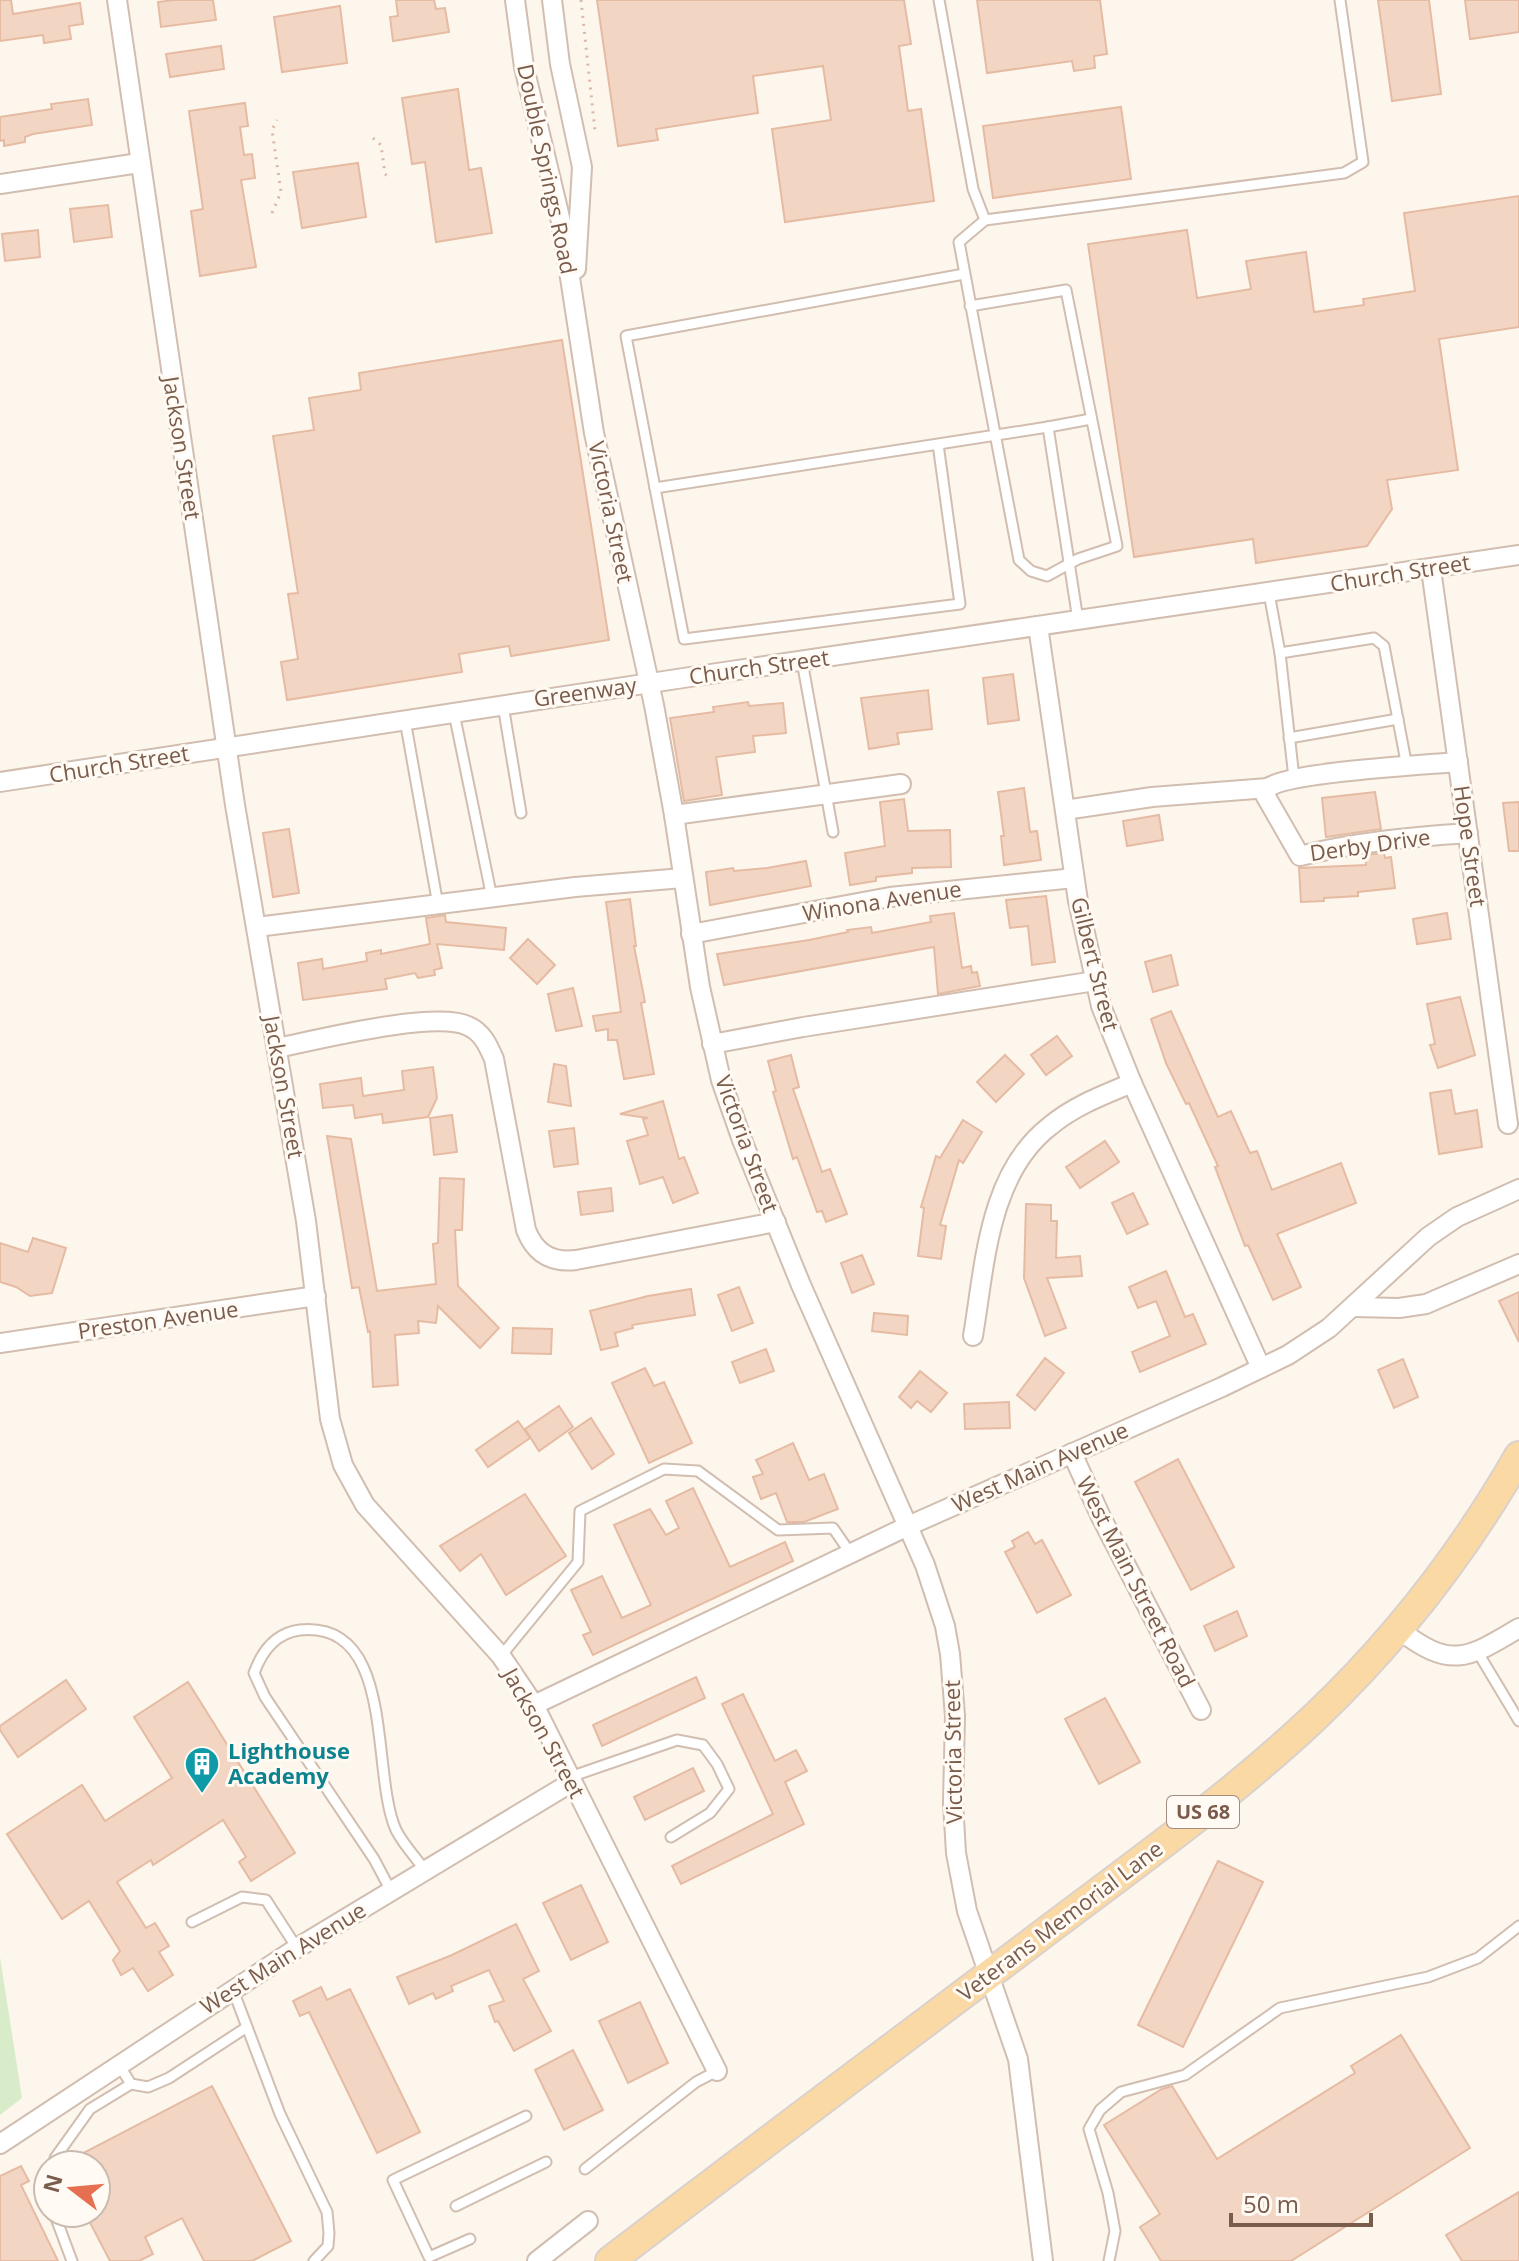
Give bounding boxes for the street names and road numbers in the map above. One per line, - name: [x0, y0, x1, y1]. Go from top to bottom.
- street label: Double Springs Road: [511, 61, 585, 277]
- street label: Jackson Street: [157, 372, 209, 522]
- street label: Victoria Street: [582, 438, 642, 586]
- street label: Church Street: [1328, 546, 1472, 598]
- street label: Church Street: [687, 641, 831, 691]
- street label: Greenway: [532, 669, 639, 713]
- street label: Church Street: [47, 737, 191, 789]
- street label: Hope Street: [1448, 783, 1494, 909]
- street label: Derby Drive: [1308, 821, 1432, 867]
- street label: Winona Avenue: [800, 873, 964, 927]
- street label: Gilbert Street: [1065, 894, 1127, 1034]
- street label: Jackson Street: [257, 1011, 312, 1161]
- street label: Victoria Street: [709, 1071, 787, 1217]
- street label: Preston Avenue: [76, 1293, 240, 1345]
- street label: West Main Avenue: [947, 1414, 1133, 1518]
- street label: West Main Street Road: [1071, 1471, 1203, 1692]
- street label: Jackson Street: [496, 1660, 593, 1803]
- street label: Victoria Street: [936, 1680, 968, 1824]
- road number: US 68: [1167, 1796, 1239, 1828]
- street label: Veterans Memorial Lane: [951, 1833, 1168, 2007]
- street label: West Main Avenue: [194, 1894, 371, 2020]

